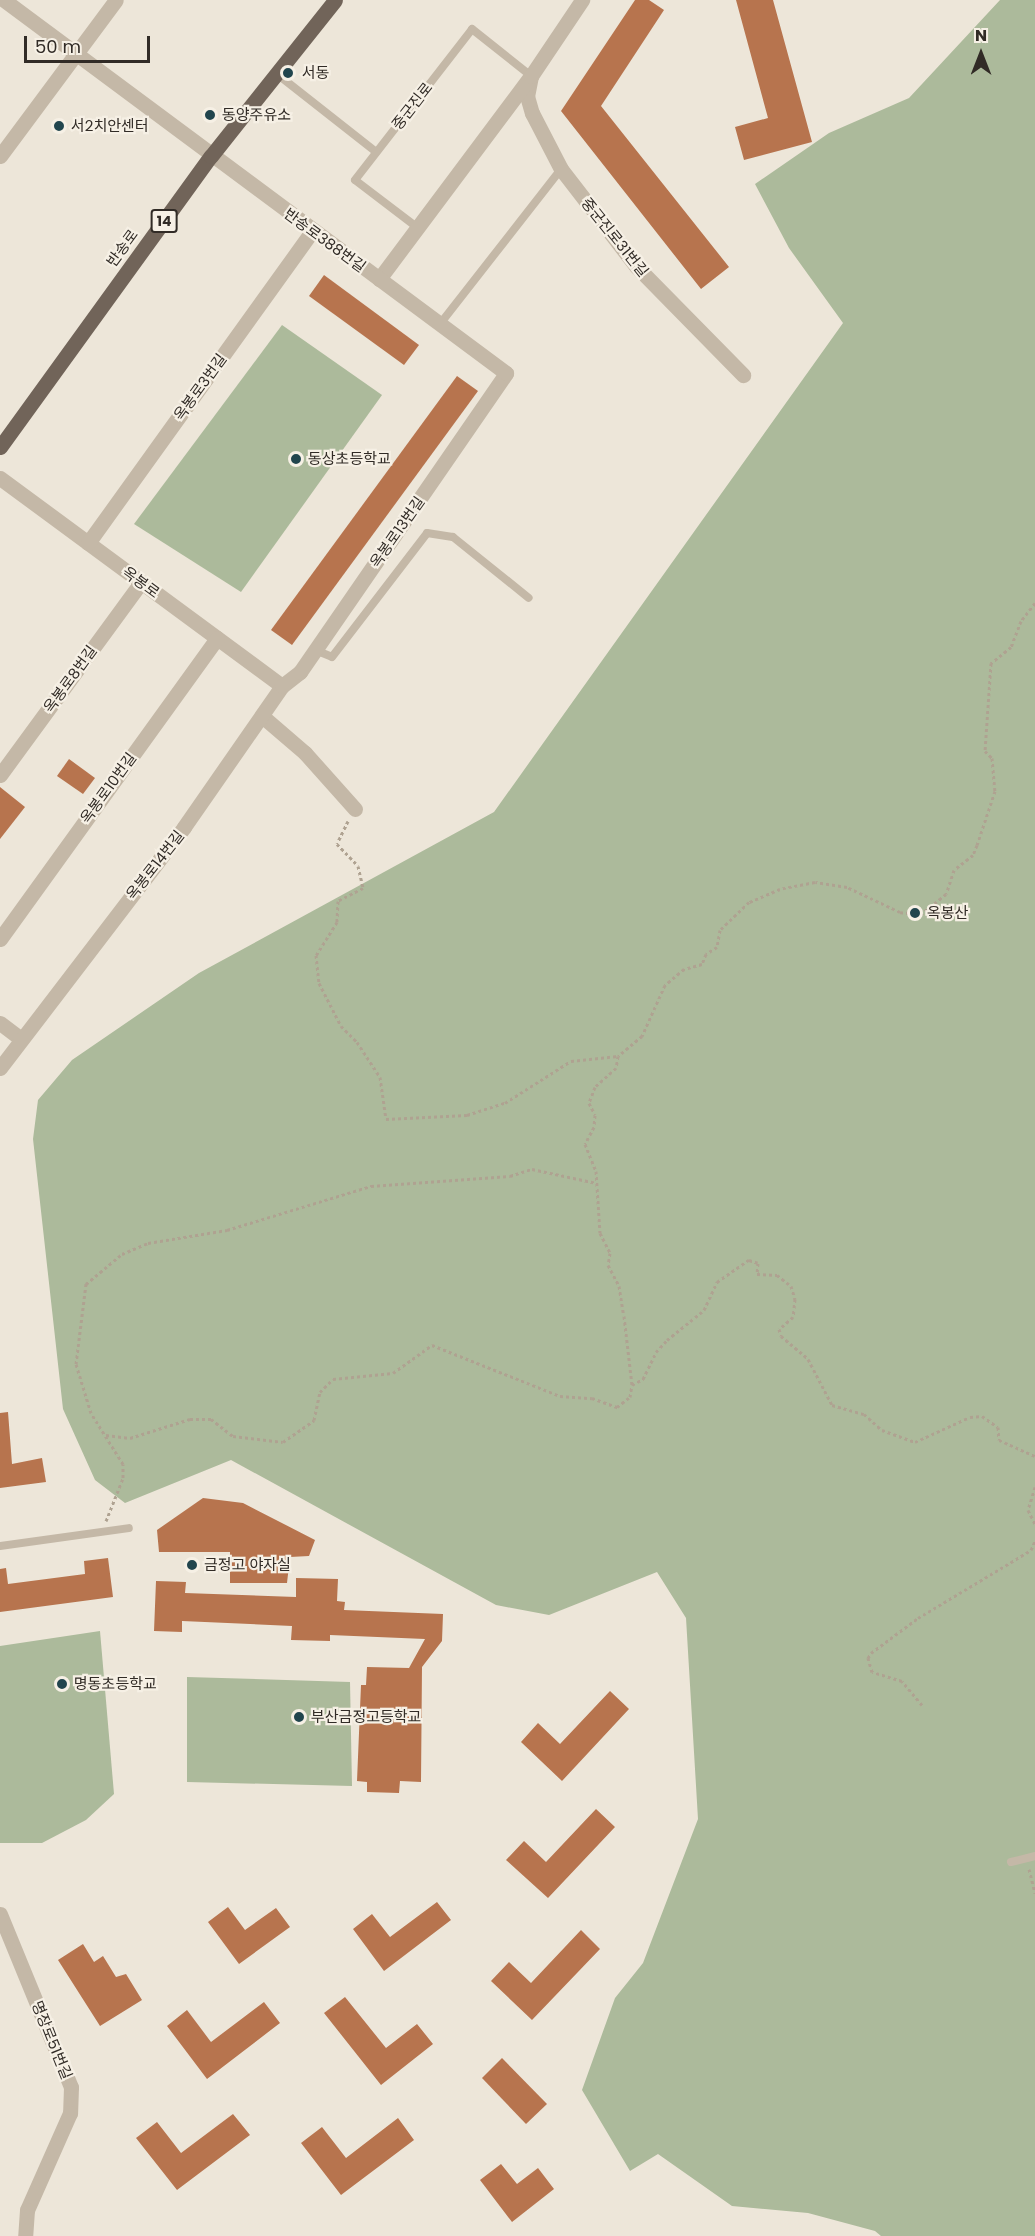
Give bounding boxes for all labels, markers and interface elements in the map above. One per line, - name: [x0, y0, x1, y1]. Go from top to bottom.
- scale bar: [27, 24, 153, 62]
- north arrow: [951, 24, 1011, 84]
- text: N: [975, 24, 987, 47]
- text: 50 m: [35, 34, 81, 59]
- marker: 서동: [279, 64, 297, 82]
- place label: 서동: [302, 64, 330, 82]
- street label: 중군진로: [388, 79, 436, 133]
- place label: 동양주유소: [222, 106, 291, 124]
- marker: 동양주유소: [203, 108, 217, 122]
- place label: 서2치안센터: [71, 117, 149, 135]
- marker: 서2치안센터: [52, 119, 66, 133]
- street label: 중군진로31번길: [578, 194, 652, 280]
- street label: 반송로388번길: [281, 204, 369, 276]
- road number: 14: [150, 210, 178, 232]
- street label: 반송로: [103, 226, 141, 270]
- street label: 옥봉로3번길: [170, 350, 230, 424]
- place label: 동상초등학교: [308, 450, 391, 468]
- marker: 동상초등학교: [289, 452, 303, 466]
- street label: 옥봉로13번길: [366, 493, 428, 571]
- street label: 옥봉로: [119, 563, 163, 601]
- street label: 옥봉로8번길: [40, 642, 100, 716]
- street label: 옥봉로10번길: [76, 749, 140, 827]
- street label: 옥봉로14번길: [122, 827, 188, 903]
- place label: 옥봉산: [927, 904, 968, 922]
- marker: 옥봉산: [908, 906, 922, 920]
- place label: 금정고 야자실: [204, 1556, 291, 1574]
- marker: 금정고 야자실: [185, 1558, 199, 1572]
- place label: 명동초등학교: [74, 1675, 157, 1693]
- marker: 명동초등학교: [55, 1677, 69, 1691]
- place label: 부산금정고등학교: [311, 1708, 421, 1726]
- marker: 부산금정고등학교: [292, 1710, 306, 1724]
- street label: 명장로51번길: [28, 1998, 76, 2082]

